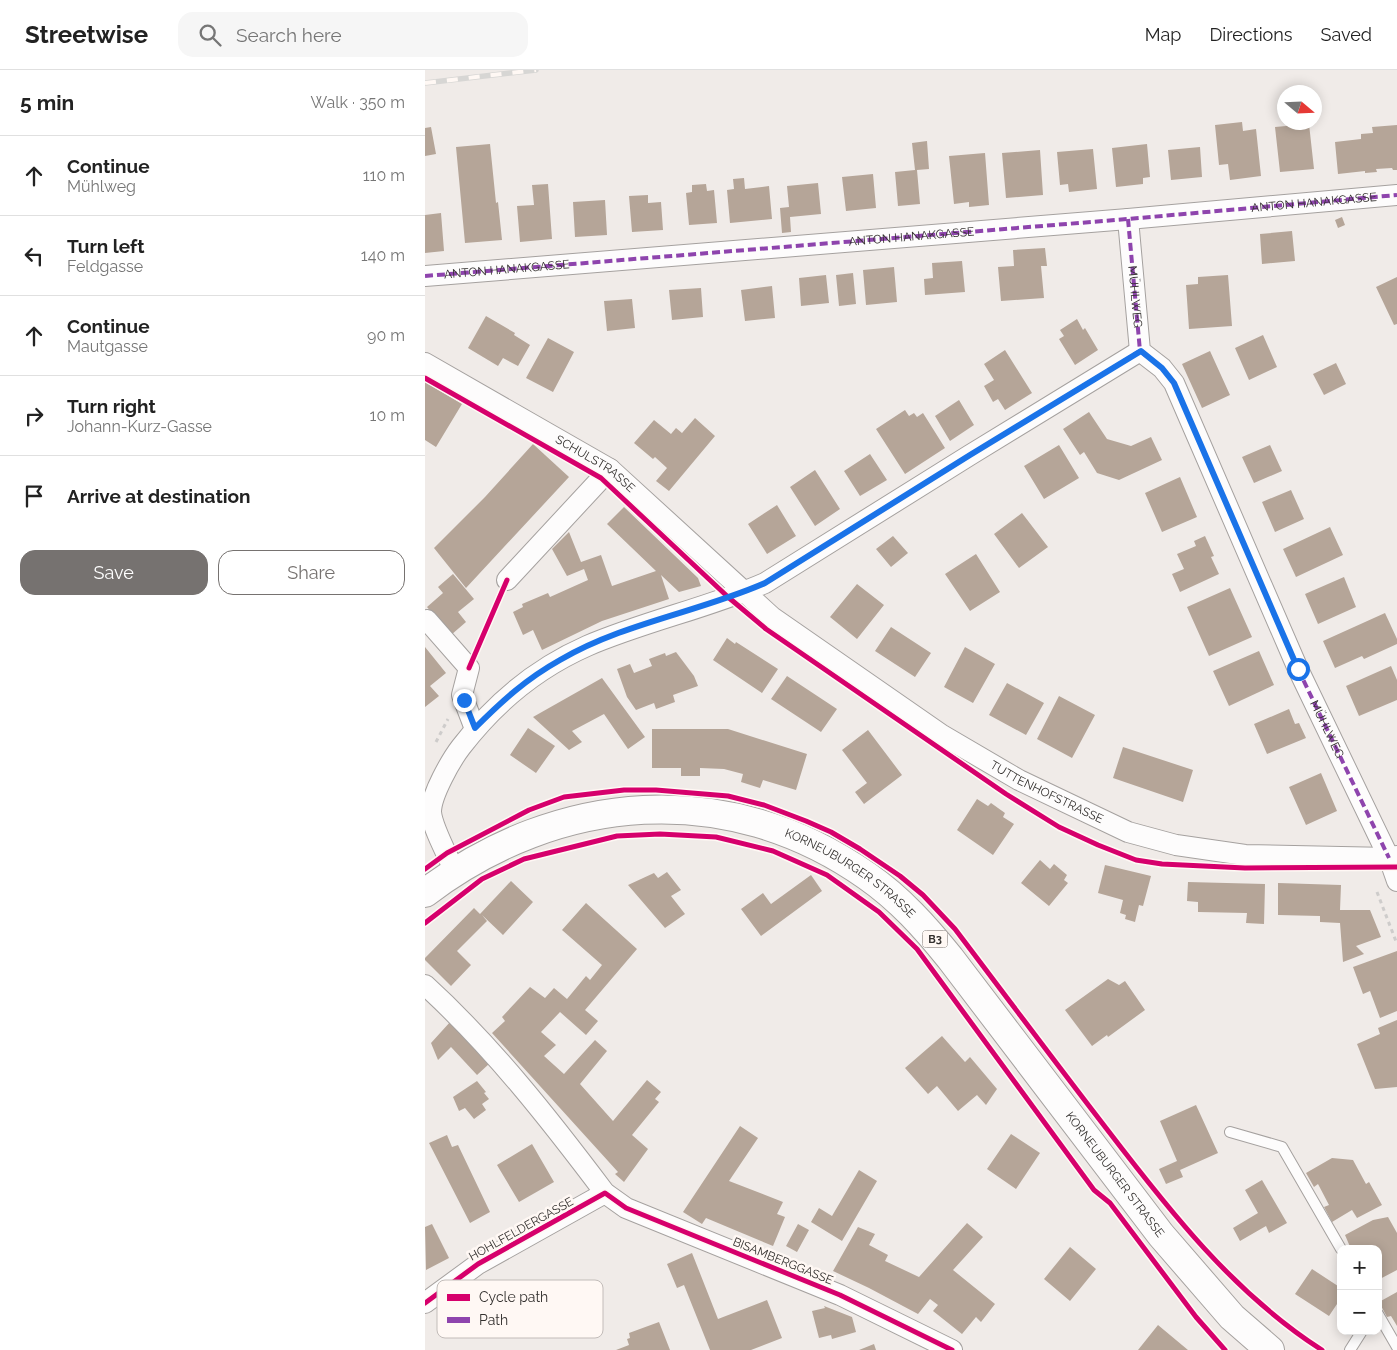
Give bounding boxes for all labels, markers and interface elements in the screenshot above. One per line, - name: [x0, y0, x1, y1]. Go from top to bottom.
- search box: [178, 12, 528, 57]
- text: Streetwise: [25, 20, 148, 49]
- icon: search: [196, 21, 224, 49]
- text: Search here: [236, 24, 342, 46]
- text: Map: [1145, 24, 1181, 45]
- text: Directions: [1209, 24, 1293, 45]
- text: Saved: [1321, 24, 1372, 45]
- north arrow: [1277, 85, 1322, 130]
- text: 5 min: [20, 90, 74, 115]
- text: Walk · 350 m: [311, 93, 405, 112]
- text: Continue: [67, 155, 150, 177]
- icon: ahead: [20, 162, 48, 190]
- text: 110 m: [363, 166, 405, 185]
- text: Mühlweg: [67, 177, 136, 196]
- street label: ANTON HANAKGASSE: [1251, 190, 1377, 215]
- street label: ANTON HANAKGASSE: [848, 224, 975, 249]
- text: Turn left: [67, 235, 144, 257]
- icon: left: [20, 242, 48, 270]
- text: 140 m: [361, 246, 405, 265]
- text: Feldgasse: [67, 257, 143, 276]
- street label: ANTON HANAKGASSE: [443, 257, 570, 281]
- street label: MÜHLWEG: [1125, 265, 1145, 328]
- text: Continue: [67, 315, 150, 337]
- icon: ahead: [20, 322, 48, 350]
- text: 90 m: [367, 326, 405, 345]
- text: Mautgasse: [67, 337, 148, 356]
- text: Turn right: [67, 395, 156, 417]
- icon: right: [20, 402, 48, 430]
- text: 10 m: [370, 406, 405, 425]
- text: Johann-Kurz-Gasse: [67, 417, 212, 436]
- street label: SCHULSTRASSE: [553, 432, 638, 495]
- icon: arrive: [20, 482, 48, 510]
- text: Arrive at destination: [67, 485, 251, 507]
- button: Save: [20, 550, 208, 595]
- button: Share: [218, 550, 405, 595]
- route start: [1287, 658, 1310, 681]
- route end: [453, 689, 476, 712]
- street label: MÜHLWEG: [1307, 698, 1347, 760]
- street label: TUTTENHOFSTRASSE: [988, 758, 1106, 826]
- street label: KORNEUBURGER STRASSE: [783, 826, 918, 921]
- road number: B3: [923, 931, 947, 948]
- street label: KORNEUBURGER STRASSE: [1063, 1109, 1167, 1240]
- street label: HOHLFELDERGASSE: [466, 1194, 576, 1264]
- street label: BISAMBERGGASSE: [731, 1234, 835, 1288]
- map controls: [1337, 1245, 1382, 1335]
- button: +: [1337, 1245, 1382, 1290]
- legend: [437, 1280, 603, 1338]
- text: Cycle path: [479, 1289, 548, 1305]
- button: −: [1337, 1290, 1382, 1335]
- text: Path: [479, 1312, 508, 1328]

